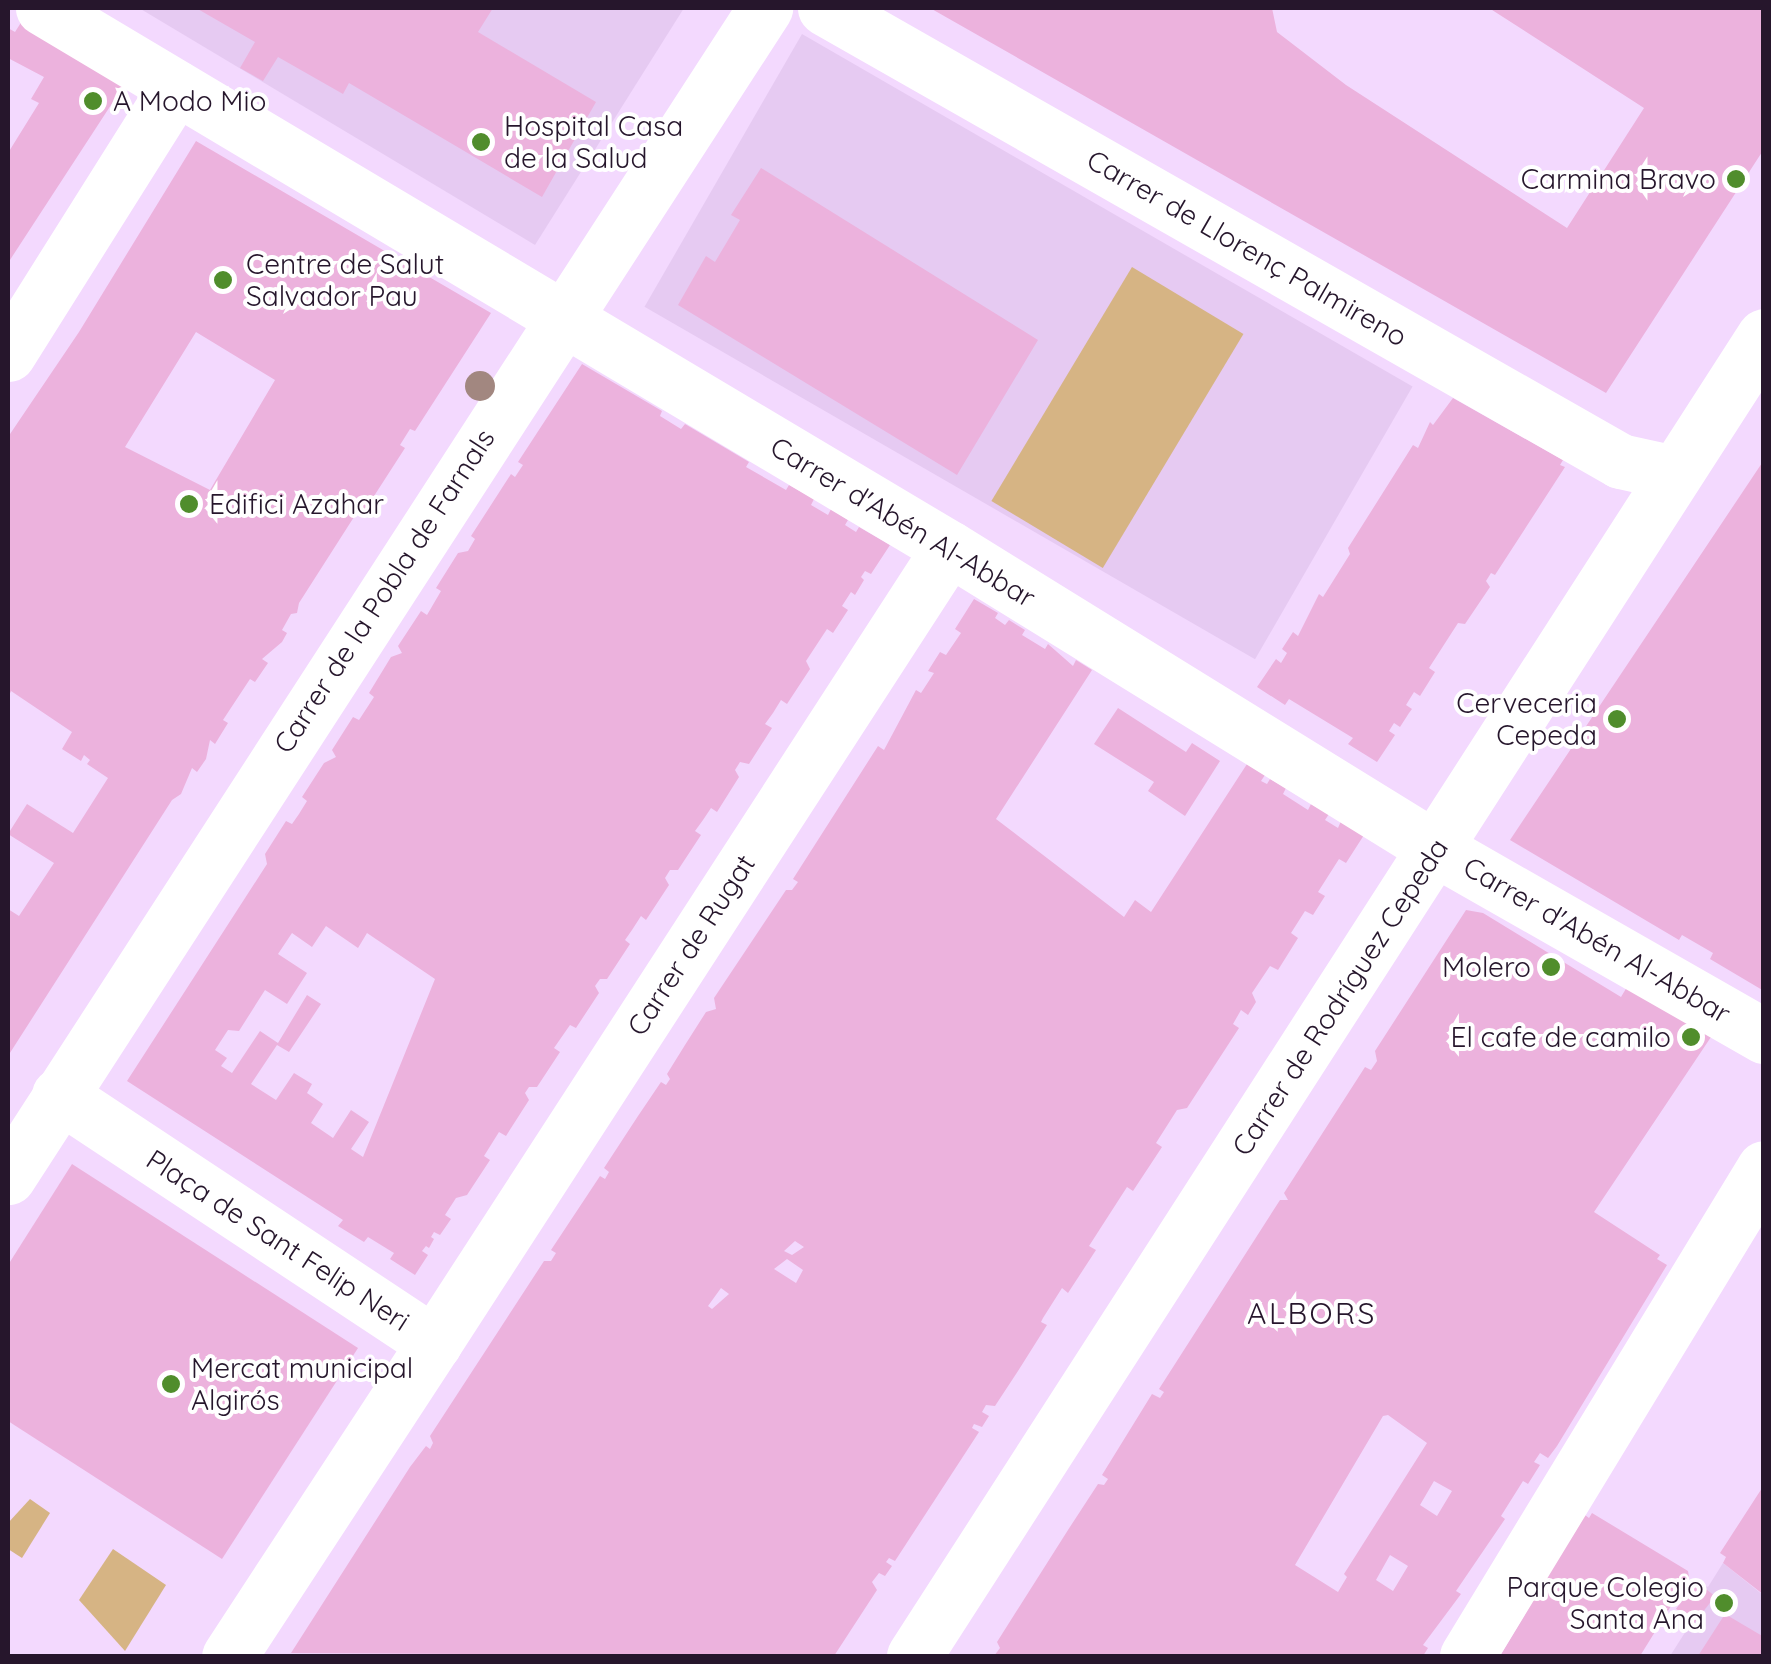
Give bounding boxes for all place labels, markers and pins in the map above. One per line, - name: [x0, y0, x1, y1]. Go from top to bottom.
- place label: A Modo Mio: [113, 84, 266, 118]
- marker: A Modo Mio: [82, 90, 104, 112]
- place label: Hospital Casa de la Salud: [504, 109, 683, 175]
- marker: Hospital Casa de la Salud: [468, 129, 494, 155]
- place label: Carmina Bravo: [1521, 162, 1716, 196]
- marker: Carmina Bravo: [1725, 168, 1747, 190]
- place label: Centre de Salut Salvador Pau: [246, 247, 444, 313]
- marker: Centre de Salut Salvador Pau: [210, 267, 236, 293]
- place label: Edifici Azahar: [209, 487, 384, 521]
- marker: Edifici Azahar: [178, 493, 200, 515]
- place label: Cerveceria Cepeda: [1456, 686, 1597, 752]
- marker: Cerveceria Cepeda: [1606, 708, 1628, 730]
- place label: Molero: [1442, 950, 1531, 984]
- marker: Molero: [1540, 956, 1562, 978]
- place label: El cafe de camilo: [1451, 1020, 1671, 1054]
- marker: El cafe de camilo: [1680, 1026, 1702, 1048]
- place label: Mercat municipal Algirós: [191, 1351, 413, 1417]
- marker: Mercat municipal Algirós: [160, 1373, 182, 1395]
- place label: Parque Colegio Santa Ana: [1507, 1570, 1704, 1636]
- marker: Parque Colegio Santa Ana: [1713, 1592, 1735, 1614]

